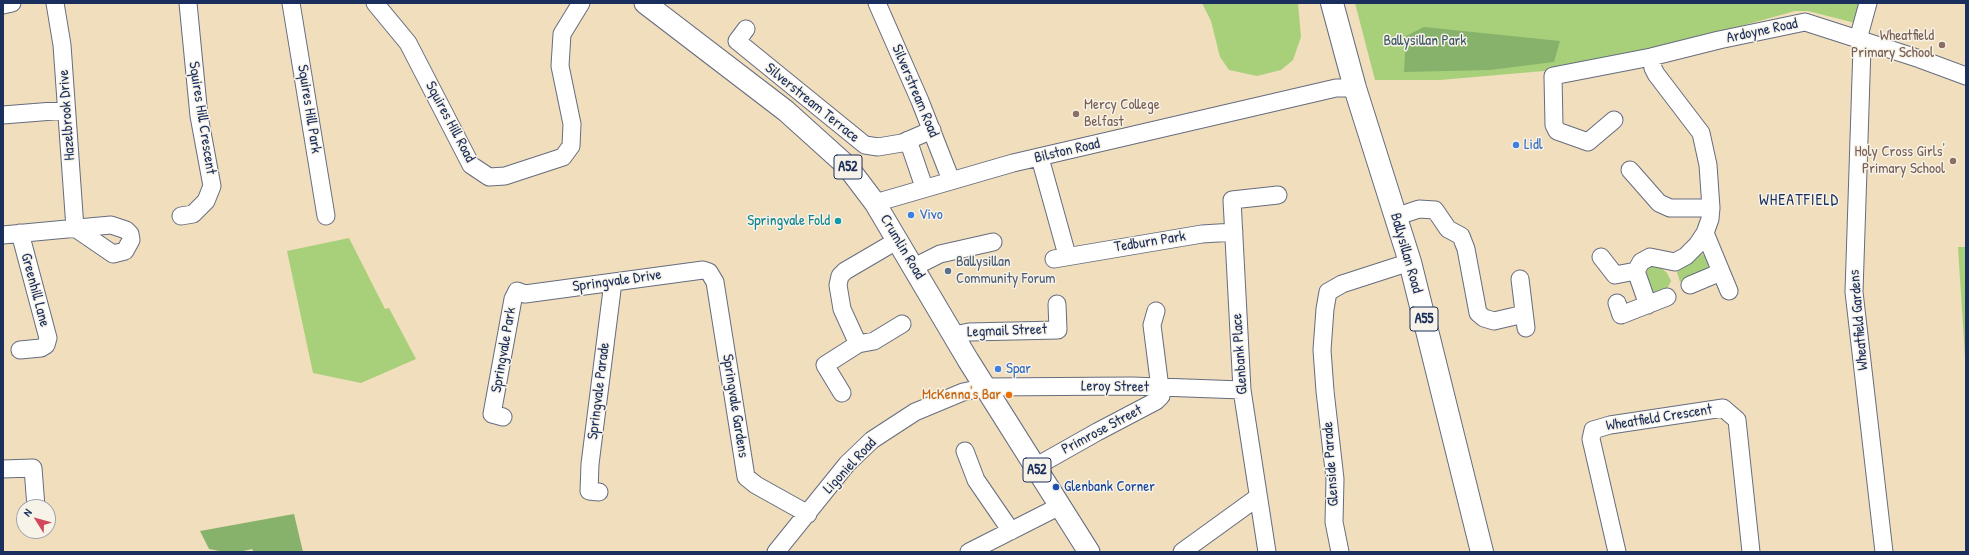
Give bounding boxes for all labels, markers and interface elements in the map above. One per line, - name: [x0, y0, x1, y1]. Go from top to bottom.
- street label: Ardoyne Road: [1725, 15, 1799, 47]
- place label: Wheatfield Primary School: [1851, 27, 1934, 62]
- park label: Ballysillan Park: [1383, 32, 1467, 50]
- marker: Wheatfield Primary School: [1937, 40, 1947, 50]
- street label: Silverstream Road: [887, 42, 943, 140]
- street label: Silverstream Terrace: [761, 59, 863, 147]
- street label: Squires Hill Crescent: [184, 60, 220, 176]
- street label: Squires Hill Park: [293, 63, 325, 155]
- street label: Hazelbrook Drive: [55, 69, 79, 161]
- street label: Squires Hill Road: [421, 78, 479, 166]
- place label: Mercy College Belfast: [1084, 96, 1160, 131]
- marker: Mercy College Belfast: [1071, 109, 1081, 119]
- street label: Bilston Road: [1032, 135, 1102, 167]
- place label: Lidl: [1524, 136, 1543, 154]
- marker: Lidl: [1511, 140, 1521, 150]
- place label: Holy Cross Girls' Primary School: [1855, 143, 1945, 178]
- road number: A52: [834, 155, 862, 179]
- marker: Holy Cross Girls' Primary School: [1948, 156, 1958, 166]
- district label: WHEATFIELD: [1759, 191, 1839, 211]
- place label: Vivo: [919, 206, 943, 224]
- marker: Vivo: [906, 210, 916, 220]
- street label: Crumlin Road: [876, 211, 928, 283]
- street label: Ballysillan Road: [1386, 211, 1426, 295]
- place label: Springvale Fold: [747, 212, 830, 230]
- marker: Springvale Fold: [833, 216, 843, 226]
- street label: Tedburn Park: [1113, 227, 1187, 257]
- street label: Greenhill Lane: [17, 251, 53, 329]
- place label: Ballysillan Community Forum: [956, 253, 1055, 288]
- street label: Springvale Drive: [571, 266, 663, 296]
- marker: Ballysillan Community Forum: [943, 266, 953, 276]
- street label: Wheatfield Gardens: [1846, 269, 1872, 371]
- street label: Springvale Park: [488, 306, 520, 394]
- road number: A55: [1410, 307, 1438, 331]
- street label: Glenbank Place: [1228, 313, 1252, 395]
- street label: Legmail Street: [967, 321, 1047, 341]
- street label: Springvale Parade: [584, 341, 614, 441]
- street label: Springvale Gardens: [718, 353, 752, 459]
- place label: Spar: [1006, 360, 1031, 378]
- marker: Spar: [993, 364, 1003, 374]
- street label: Leroy Street: [1081, 377, 1149, 397]
- place label: McKenna's Bar: [922, 386, 1001, 404]
- marker: McKenna's Bar: [1004, 390, 1014, 400]
- street label: Primrose Street: [1059, 401, 1145, 459]
- street label: Wheatfield Crescent: [1605, 401, 1713, 435]
- street label: Glenside Parade: [1319, 421, 1343, 507]
- street label: Ligoniel Road: [820, 434, 880, 498]
- road number: A52: [1023, 458, 1051, 482]
- place label: Glenbank Corner: [1064, 478, 1155, 496]
- marker: Glenbank Corner: [1051, 482, 1061, 492]
- north arrow: [16, 499, 56, 539]
- text: N: [20, 506, 35, 519]

